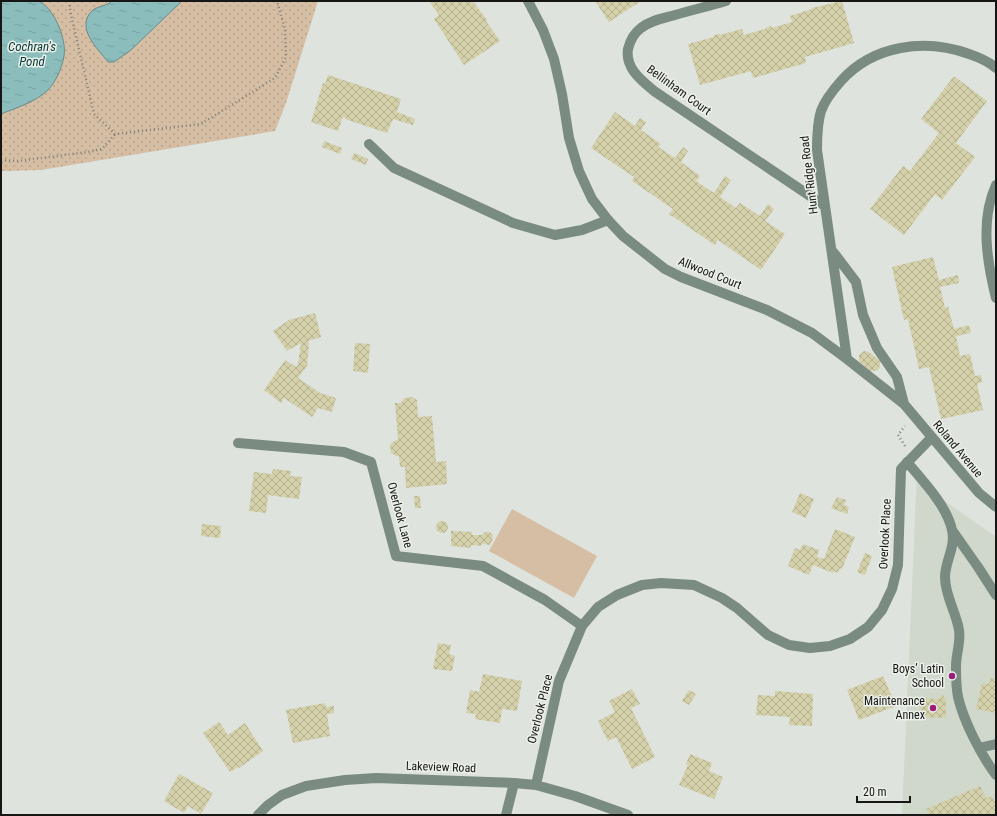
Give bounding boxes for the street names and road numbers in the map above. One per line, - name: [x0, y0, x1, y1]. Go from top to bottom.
- street label: Bellinham Court: [644, 62, 714, 118]
- street label: Hunt Ridge Road: [797, 135, 821, 215]
- street label: Allwood Court: [676, 254, 744, 292]
- street label: Roland Avenue: [930, 418, 986, 481]
- street label: Overlook Lane: [385, 481, 416, 550]
- street label: Overlook Place: [876, 498, 894, 570]
- street label: Overlook Place: [525, 673, 555, 745]
- street label: Lakeview Road: [406, 759, 476, 775]

